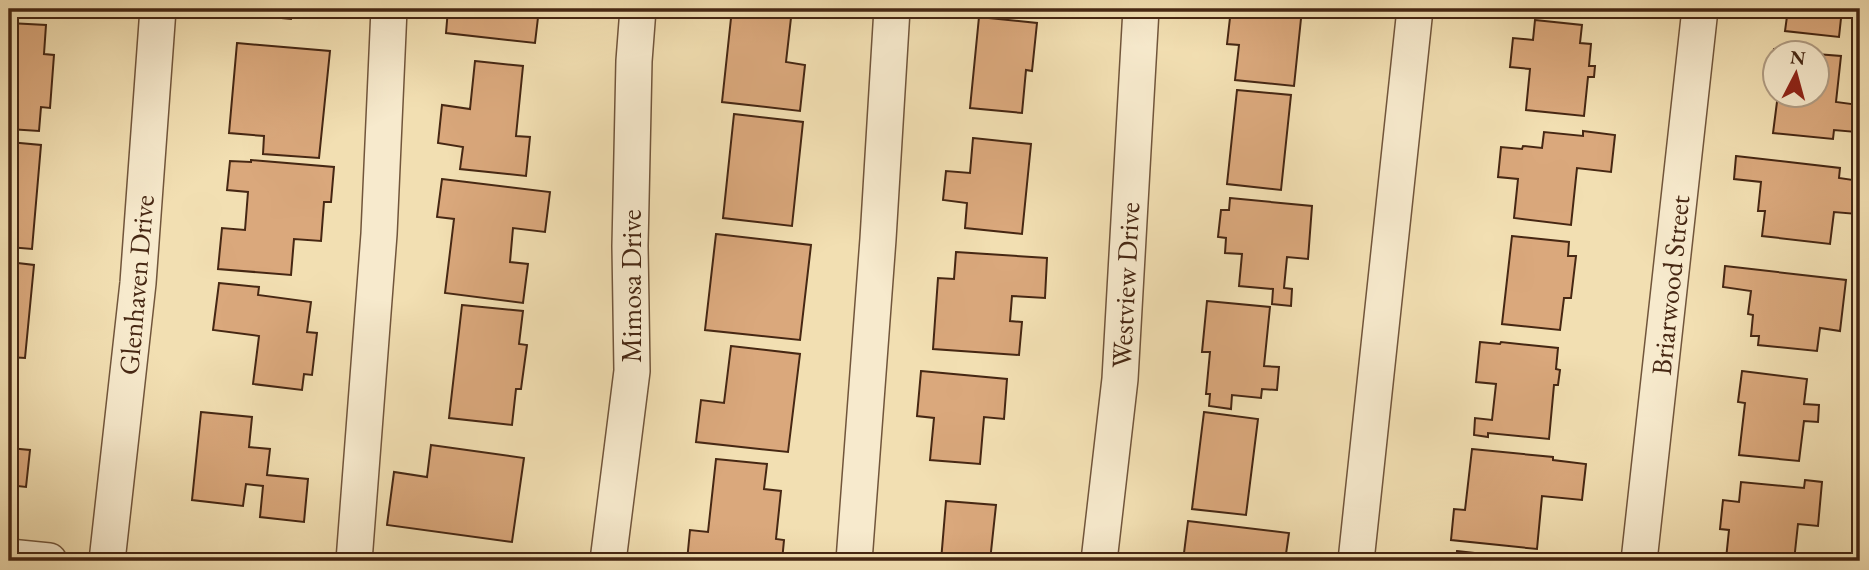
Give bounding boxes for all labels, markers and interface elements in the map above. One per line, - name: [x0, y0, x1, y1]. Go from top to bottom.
- north arrow: [1760, 38, 1830, 108]
- text: N: [1789, 44, 1807, 71]
- street label: Glenhaven Drive: [110, 193, 162, 376]
- street label: Briarwood Street: [1643, 193, 1697, 377]
- street label: Westview Drive: [1103, 201, 1147, 369]
- street label: Mimosa Drive: [613, 209, 649, 363]

